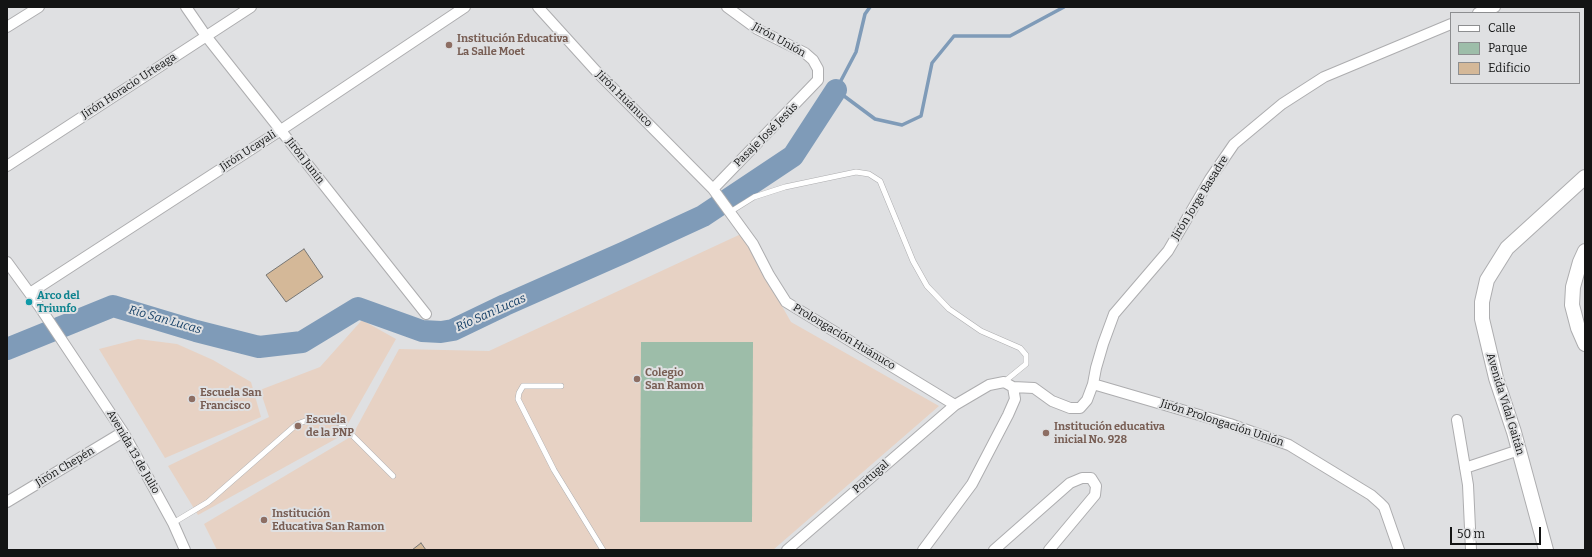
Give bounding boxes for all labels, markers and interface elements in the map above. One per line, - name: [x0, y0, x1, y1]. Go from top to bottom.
- legend: [1450, 12, 1580, 84]
- street label: Jirón Unión: [750, 20, 808, 60]
- text: Calle: [1488, 21, 1516, 35]
- place label: Institución Educativa La Salle Moet: [457, 32, 568, 58]
- marker: Institución Educativa La Salle Moet: [444, 40, 454, 50]
- text: Parque: [1488, 41, 1527, 55]
- street label: Jirón Horacio Urteaga: [79, 50, 179, 122]
- text: Edificio: [1488, 61, 1530, 75]
- street label: Jirón Huánuco: [593, 68, 655, 130]
- street label: Pasaje José Jesús: [731, 100, 801, 170]
- street label: Jirón Ucayali: [217, 128, 279, 174]
- street label: Jirón Junín: [283, 135, 327, 187]
- street label: Jirón Jorge Basadre: [1169, 153, 1231, 243]
- place label: Arco del Triunfo: [37, 289, 80, 315]
- water label: Río San Lucas: [454, 291, 528, 335]
- marker: Arco del Triunfo: [24, 297, 34, 307]
- street label: Prolongación Huánuco: [790, 301, 898, 373]
- water label: Río San Lucas: [127, 303, 203, 337]
- street label: Avenida Vidal Gaitán: [1483, 351, 1527, 457]
- place label: Colegio San Ramon: [645, 366, 704, 392]
- marker: Colegio San Ramon: [632, 374, 642, 384]
- place label: Escuela San Francisco: [200, 386, 262, 412]
- marker: Escuela San Francisco: [187, 394, 197, 404]
- street label: Jirón Prolongación Unión: [1159, 397, 1285, 449]
- street label: Avenida 13 de Julio: [104, 408, 162, 496]
- place label: Escuela de la PNP: [306, 413, 354, 439]
- place label: Institución educativa inicial No. 928: [1054, 420, 1165, 446]
- marker: Escuela de la PNP: [293, 421, 303, 431]
- marker: Institución educativa inicial No. 928: [1041, 428, 1051, 438]
- street label: Jirón Chepén: [33, 444, 97, 490]
- street label: Portugal: [850, 458, 892, 496]
- place label: Institución Educativa San Ramon: [272, 507, 384, 533]
- marker: Institución Educativa San Ramon: [259, 515, 269, 525]
- scale bar: [1452, 519, 1543, 545]
- text: 50 m: [1457, 527, 1485, 541]

